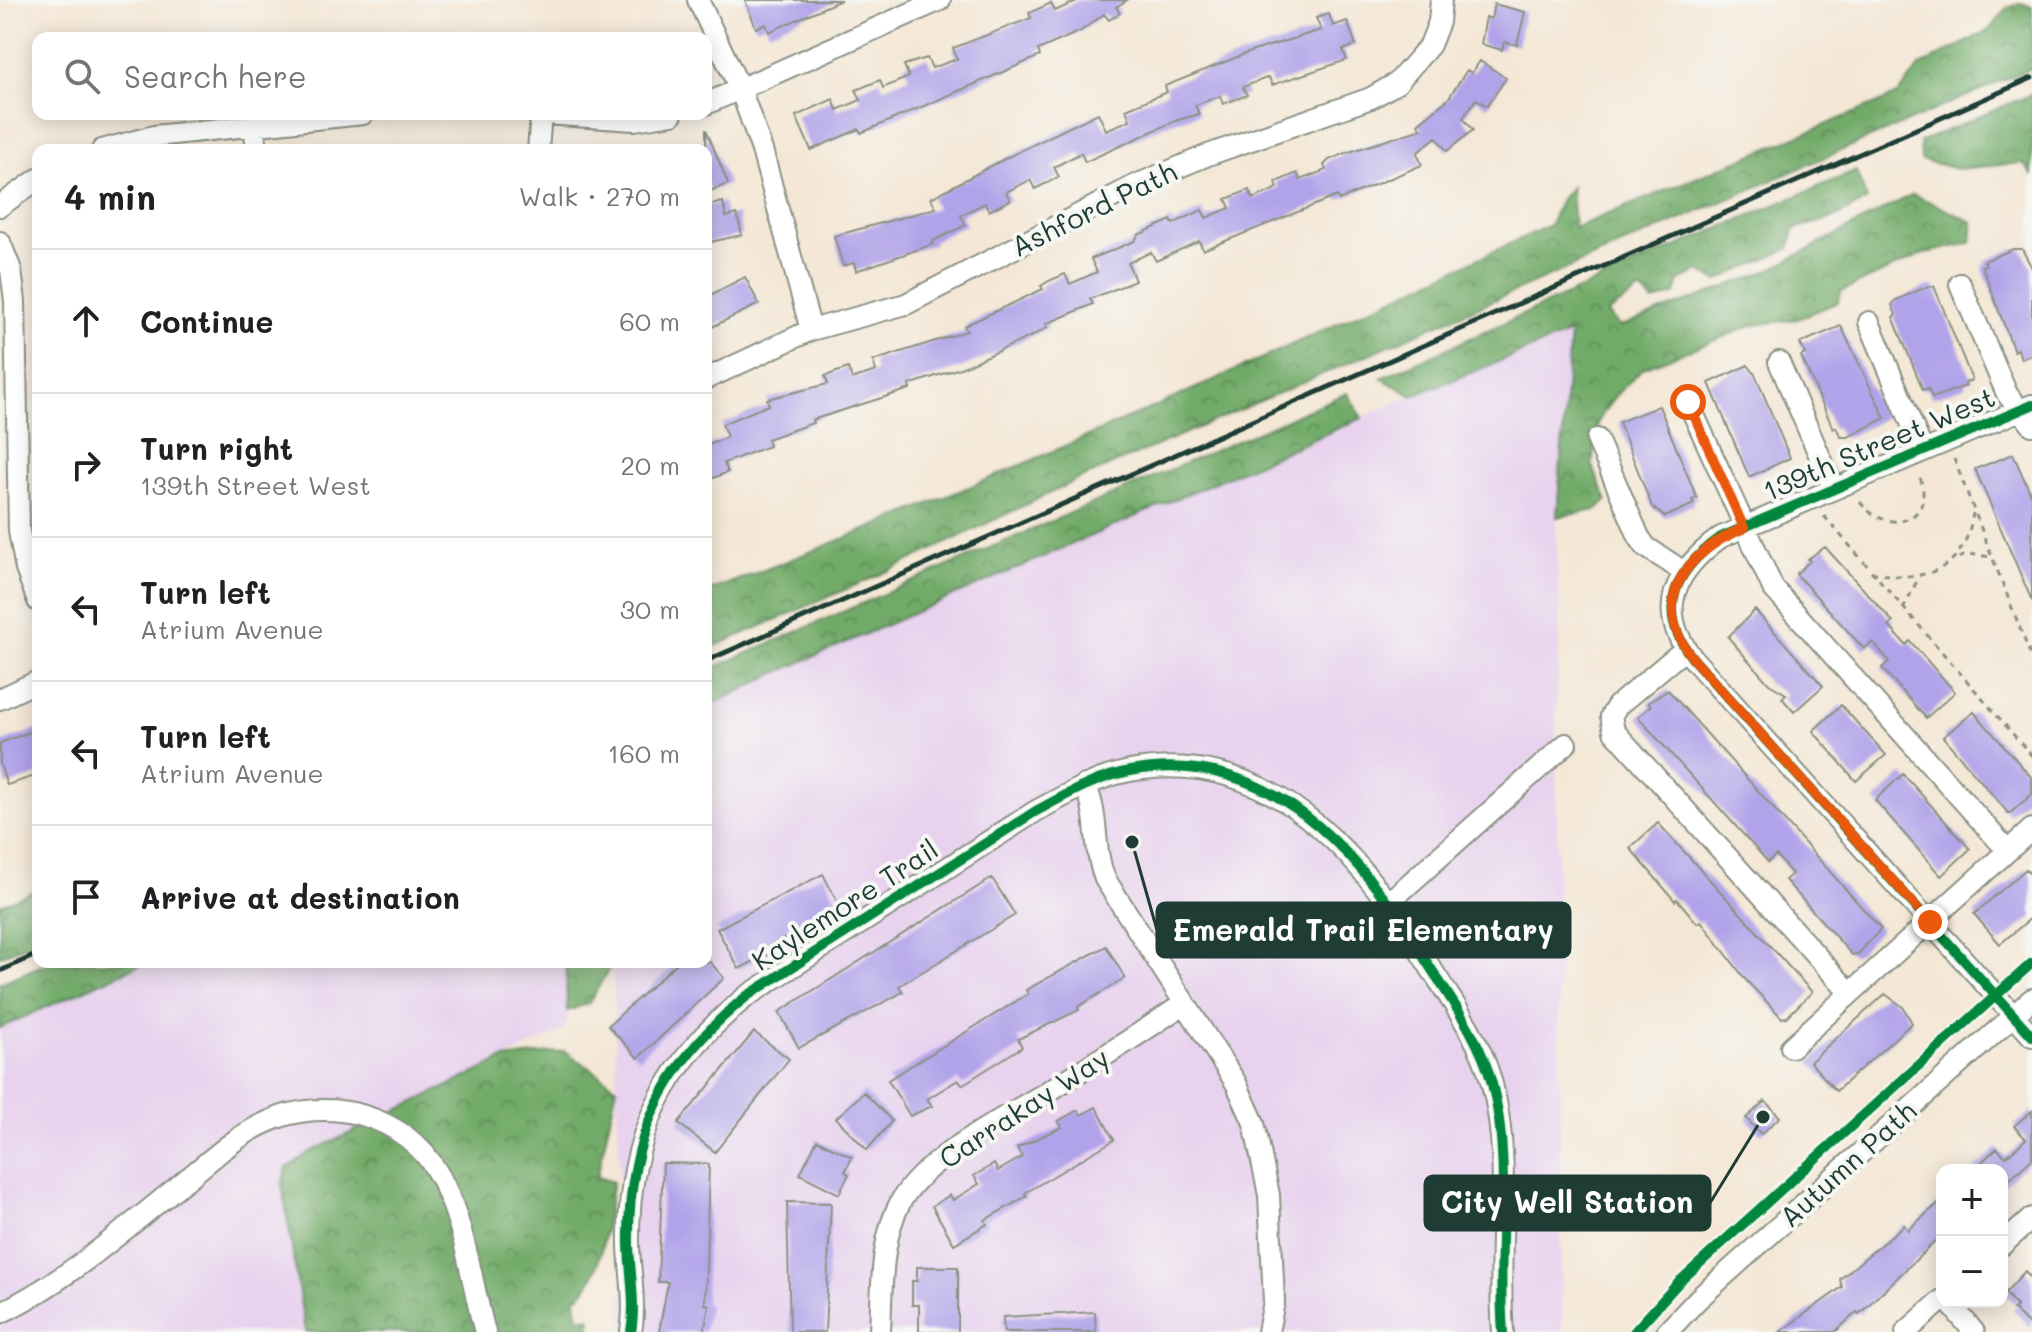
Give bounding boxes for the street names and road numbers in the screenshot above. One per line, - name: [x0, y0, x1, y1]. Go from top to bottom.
- street label: Ashford Path: [1005, 153, 1182, 264]
- street label: 139th Street West: [1757, 378, 2000, 508]
- street label: Kaylemore Trail: [744, 830, 945, 978]
- street label: Carrakay Way: [932, 1039, 1115, 1176]
- street label: Autumn Path: [1771, 1092, 1923, 1234]

